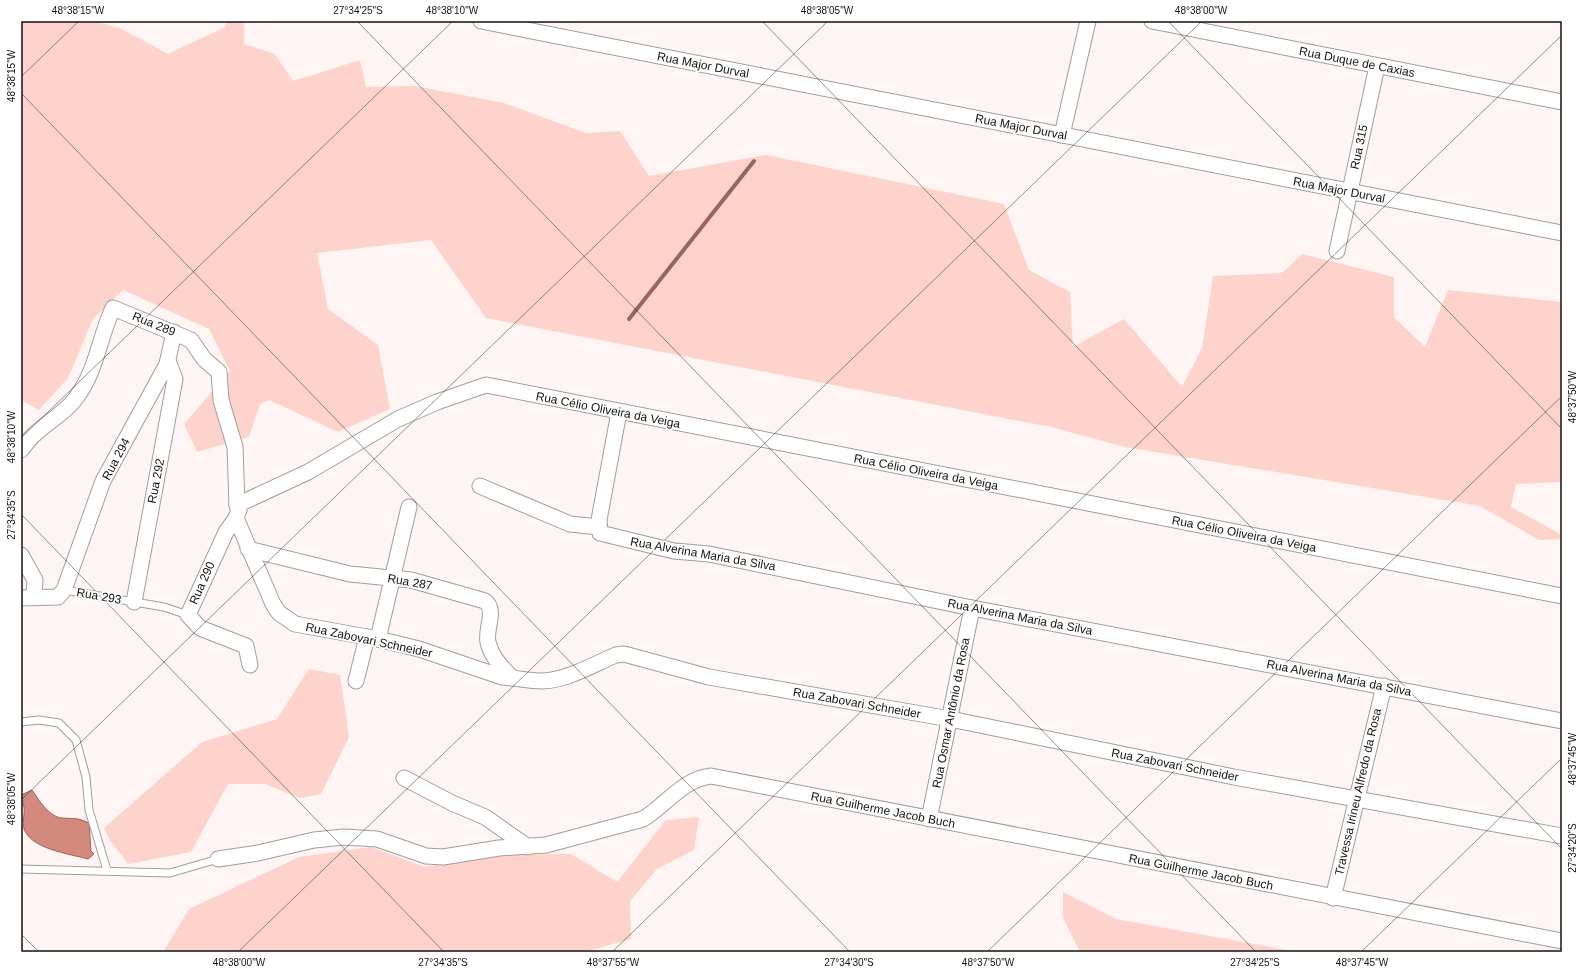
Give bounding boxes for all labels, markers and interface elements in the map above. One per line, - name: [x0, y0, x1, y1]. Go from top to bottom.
- text: 48°38'15"W: [52, 5, 105, 16]
- text: 27°34'25"S: [333, 5, 383, 16]
- text: 48°38'10"W: [426, 5, 479, 16]
- text: 48°38'05"W: [801, 5, 854, 16]
- text: 48°38'00"W: [1175, 5, 1228, 16]
- street label: Rua Duque de Caxias: [1298, 44, 1416, 80]
- text: 48°38'15"W: [6, 49, 17, 102]
- street label: Rua Major Durval: [656, 49, 750, 81]
- street label: Rua Major Durval: [974, 111, 1068, 143]
- street label: Rua 315: [1347, 123, 1371, 171]
- street label: Rua Major Durval: [1292, 174, 1386, 206]
- street label: Rua 289: [130, 309, 178, 339]
- text: 48°37'50"W: [1567, 370, 1578, 423]
- street label: Rua Célio Oliveira da Veiga: [535, 389, 682, 431]
- text: 48°38'10"W: [6, 410, 17, 463]
- street label: Rua 294: [99, 435, 133, 482]
- street label: Rua Célio Oliveira da Veiga: [853, 451, 1000, 493]
- street label: Rua 292: [145, 457, 167, 505]
- text: 27°34'35"S: [6, 490, 17, 540]
- street label: Rua Célio Oliveira da Veiga: [1171, 513, 1318, 555]
- street label: Rua Alverina Maria da Silva: [629, 534, 777, 574]
- street label: Rua 290: [186, 559, 218, 607]
- street label: Rua 287: [386, 571, 434, 593]
- street label: Rua 293: [75, 585, 123, 607]
- street label: Rua Alverina Maria da Silva: [946, 596, 1094, 638]
- street label: Rua Zabovari Schneider: [304, 620, 434, 660]
- street label: Rua Osmar Antônio da Rosa: [930, 636, 973, 789]
- street label: Rua Alverina Maria da Silva: [1265, 657, 1413, 699]
- street label: Rua Zabovari Schneider: [792, 685, 922, 721]
- street label: Travessa Irineu Alfredo da Rosa: [1332, 707, 1384, 877]
- text: 48°37'45"W: [1567, 732, 1578, 785]
- street label: Rua Zabovari Schneider: [1110, 746, 1240, 784]
- text: 48°38'05"W: [6, 772, 17, 825]
- street label: Rua Guilherme Jacob Buch: [810, 789, 956, 831]
- text: 27°34'20"S: [1567, 823, 1578, 873]
- street label: Rua Guilherme Jacob Buch: [1128, 851, 1274, 893]
- text: 48°38'00"W: [213, 957, 266, 968]
- text: 27°34'35"S: [418, 957, 468, 968]
- text: 48°37'55"W: [587, 957, 640, 968]
- text: 27°34'30"S: [824, 957, 874, 968]
- text: 48°37'50"W: [962, 957, 1015, 968]
- text: 27°34'25"S: [1230, 957, 1280, 968]
- text: 48°37'45"W: [1336, 957, 1389, 968]

